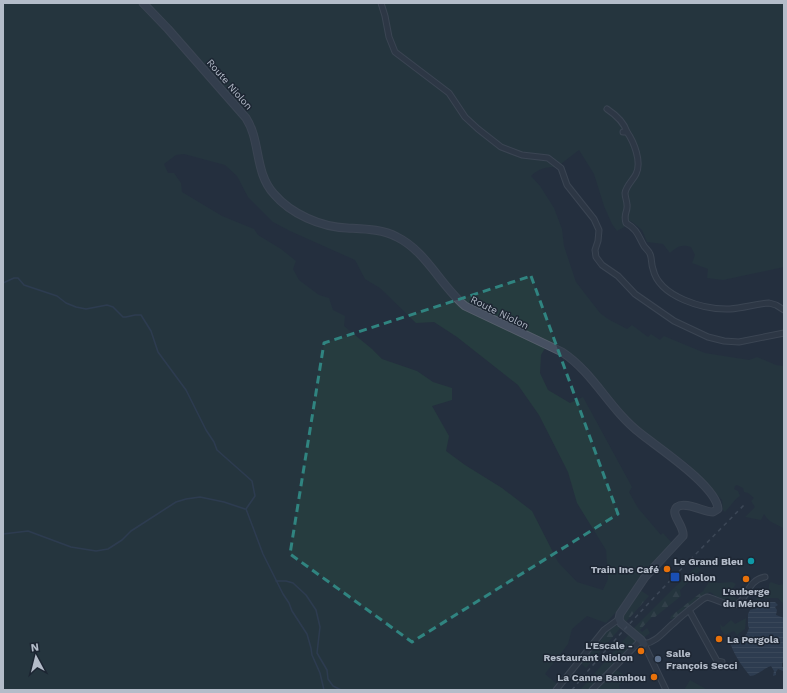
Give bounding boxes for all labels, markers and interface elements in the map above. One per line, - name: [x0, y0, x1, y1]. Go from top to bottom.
- street label: Route Niolon: [205, 57, 255, 112]
- street label: Route Niolon: [469, 294, 531, 331]
- place label: Le Grand Bleu: [674, 556, 743, 567]
- marker: Le Grand Bleu: [746, 556, 756, 566]
- place label: Train Inc Café: [591, 564, 659, 575]
- marker: Train Inc Café: [662, 564, 672, 574]
- marker: Niolon: [669, 571, 681, 583]
- place label: Niolon: [684, 572, 716, 583]
- marker: L'auberge du Mérou: [741, 574, 751, 584]
- place label: L'auberge du Mérou: [722, 586, 770, 609]
- marker: La Pergola: [714, 634, 724, 644]
- place label: La Pergola: [727, 634, 779, 645]
- north arrow: [16, 637, 56, 677]
- place label: L'Escale - Restaurant Niolon: [543, 640, 633, 663]
- text: N: [30, 641, 40, 655]
- marker: L'Escale - Restaurant Niolon: [636, 646, 646, 656]
- place label: Salle François Secci: [666, 648, 738, 671]
- marker: Salle François Secci: [653, 654, 663, 664]
- place label: La Canne Bambou: [557, 672, 646, 683]
- marker: La Canne Bambou: [649, 672, 659, 682]

